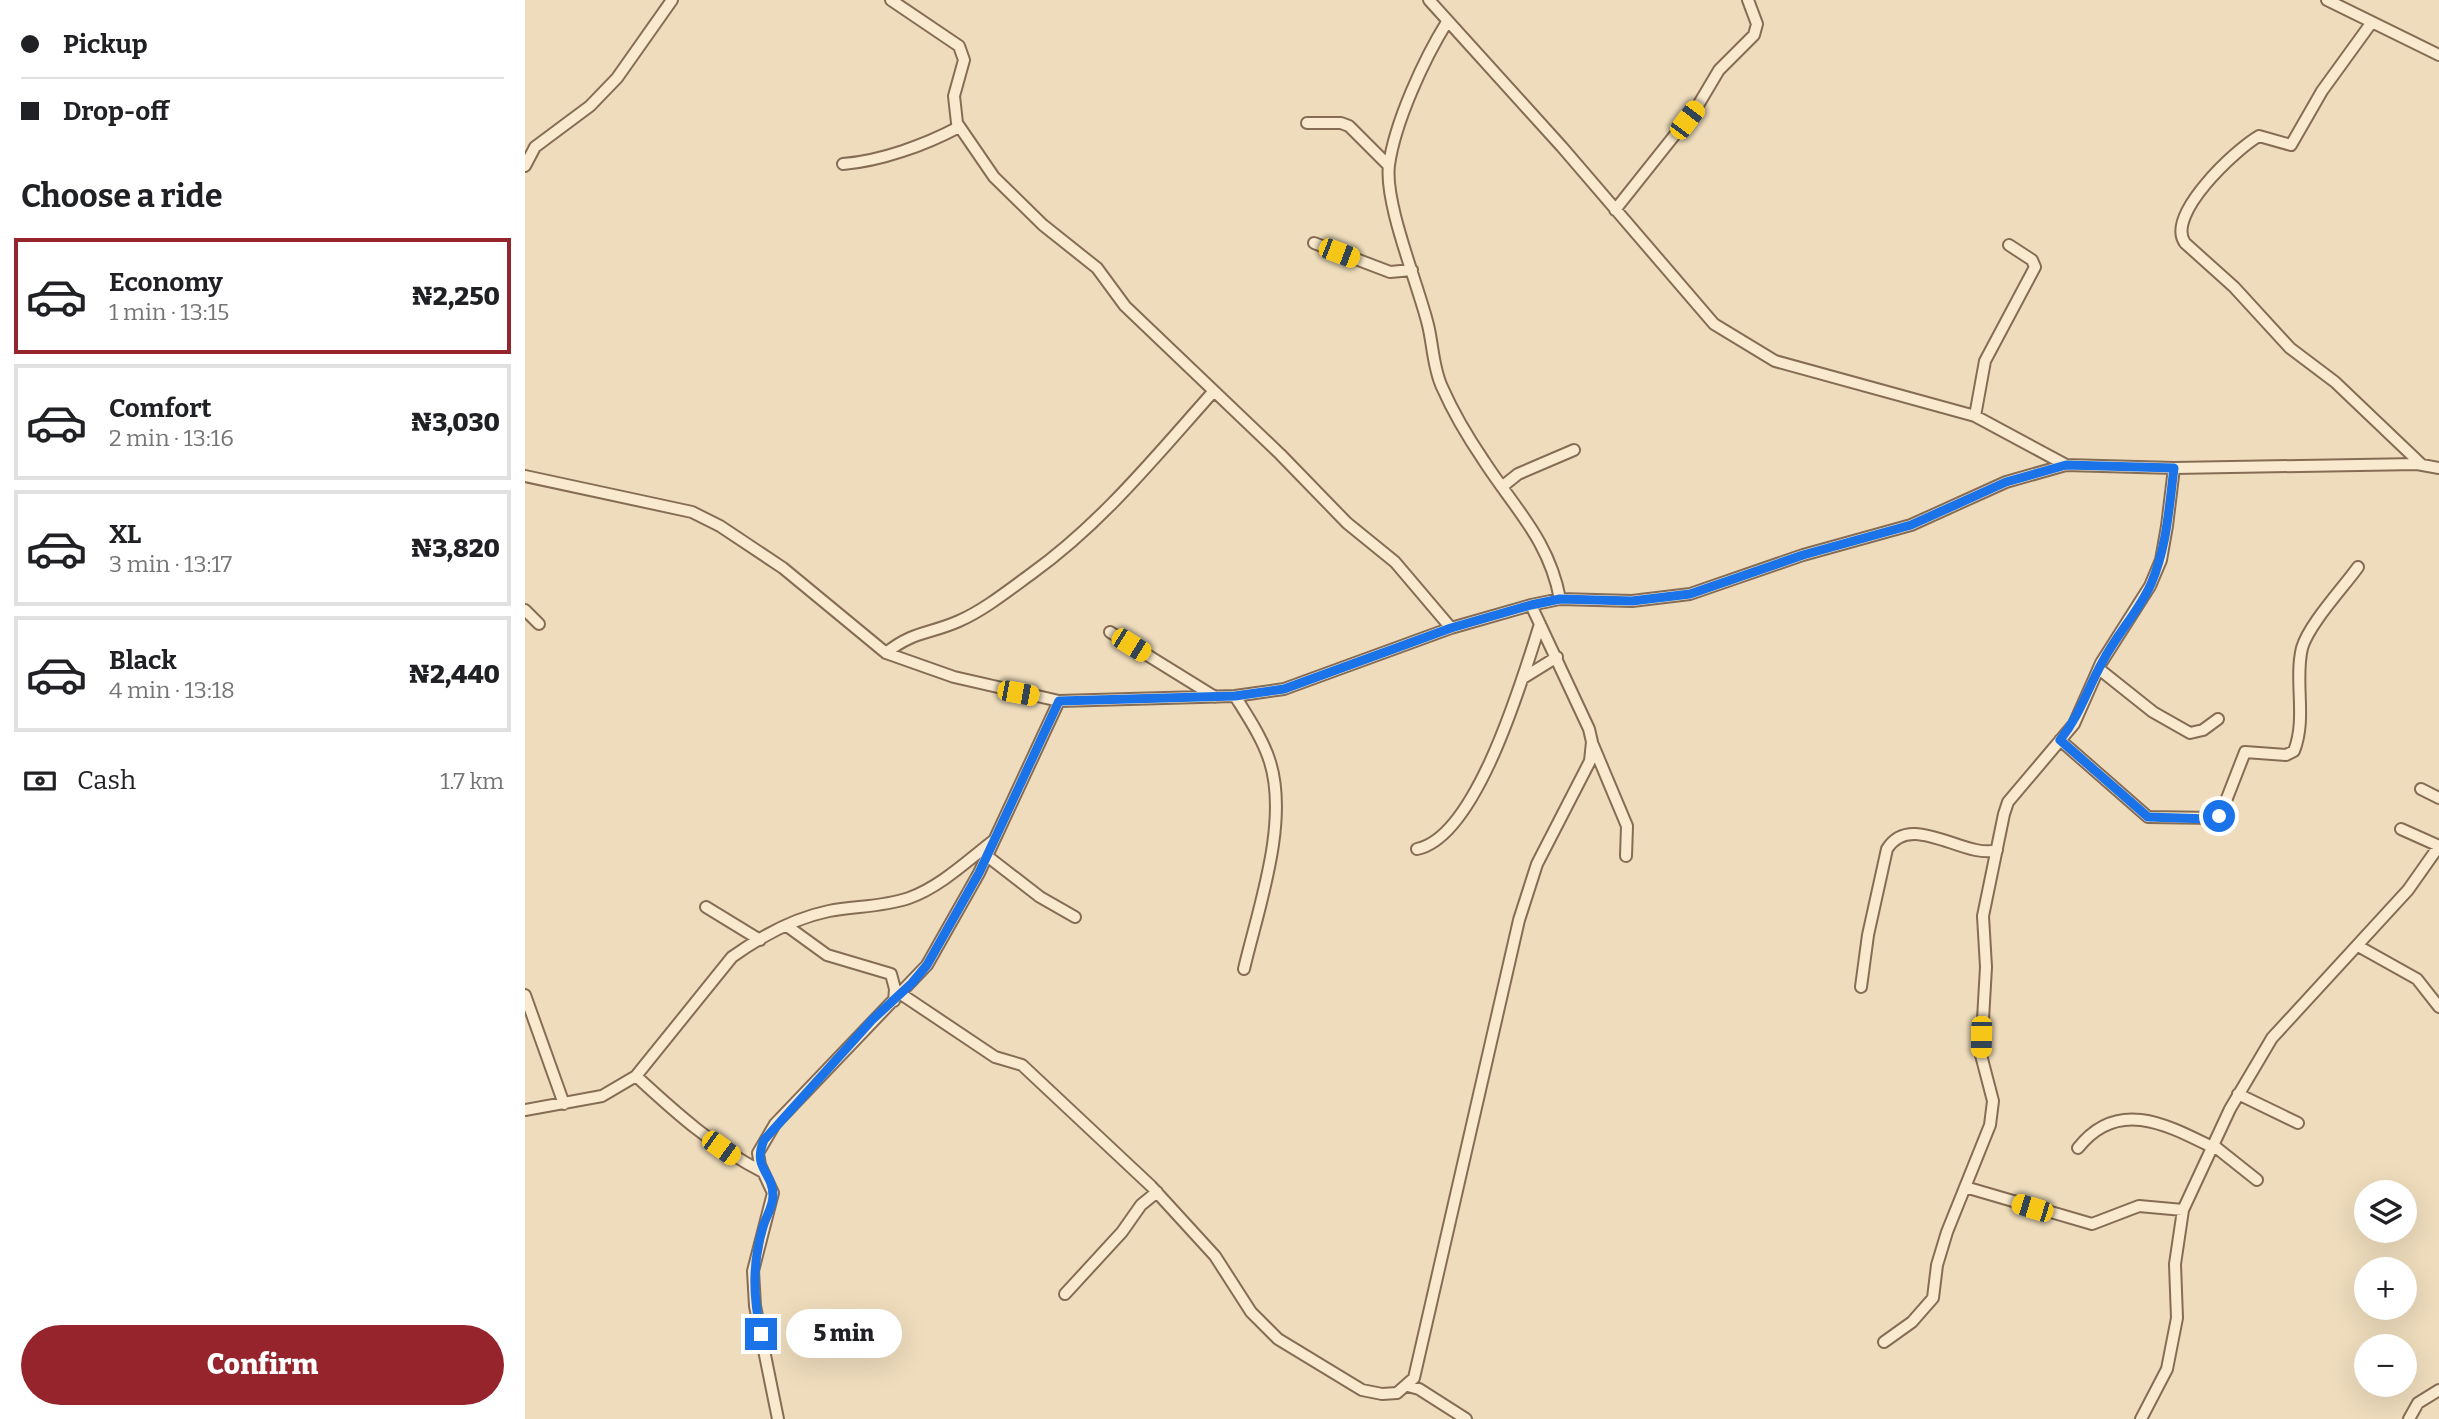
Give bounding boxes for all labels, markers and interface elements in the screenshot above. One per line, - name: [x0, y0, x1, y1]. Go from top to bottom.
- text: Pickup: [63, 29, 148, 60]
- text: Drop-off: [63, 96, 169, 127]
- car: [1666, 97, 1709, 143]
- text: Choose a ride: [21, 177, 222, 215]
- car: [1316, 236, 1363, 270]
- icon: car: [25, 265, 88, 328]
- text: Economy: [109, 267, 223, 298]
- text: ₦2,250: [411, 281, 500, 312]
- text: 1 min · 13:15: [109, 298, 229, 326]
- icon: car: [25, 391, 88, 454]
- text: Comfort: [109, 393, 212, 424]
- text: ₦3,030: [411, 407, 500, 438]
- text: 2 min · 13:16: [109, 424, 234, 452]
- icon: car: [25, 517, 88, 580]
- text: XL: [109, 519, 141, 550]
- text: ₦3,820: [411, 533, 500, 564]
- text: 3 min · 13:17: [109, 550, 232, 578]
- car: [1108, 625, 1155, 665]
- icon: car: [25, 643, 88, 706]
- text: Black: [109, 645, 177, 676]
- text: ₦2,440: [408, 659, 500, 690]
- text: 4 min · 13:18: [109, 676, 235, 704]
- car: [996, 679, 1041, 707]
- icon: cash: [21, 762, 59, 800]
- text: Cash: [77, 765, 136, 796]
- text: 1.7 km: [440, 767, 504, 795]
- route start: [2203, 800, 2235, 832]
- car: [1971, 1016, 1992, 1058]
- car: [698, 1127, 745, 1169]
- map controls: [2354, 1180, 2417, 1397]
- button: layers: [2354, 1180, 2417, 1243]
- car: [2009, 1192, 2056, 1224]
- button: +: [2354, 1257, 2417, 1320]
- callout: 5 min: [785, 1310, 901, 1358]
- route end: [745, 1318, 777, 1350]
- text: 5 min: [813, 1319, 875, 1347]
- button: Confirm: [21, 1325, 504, 1405]
- button: −: [2354, 1334, 2417, 1397]

